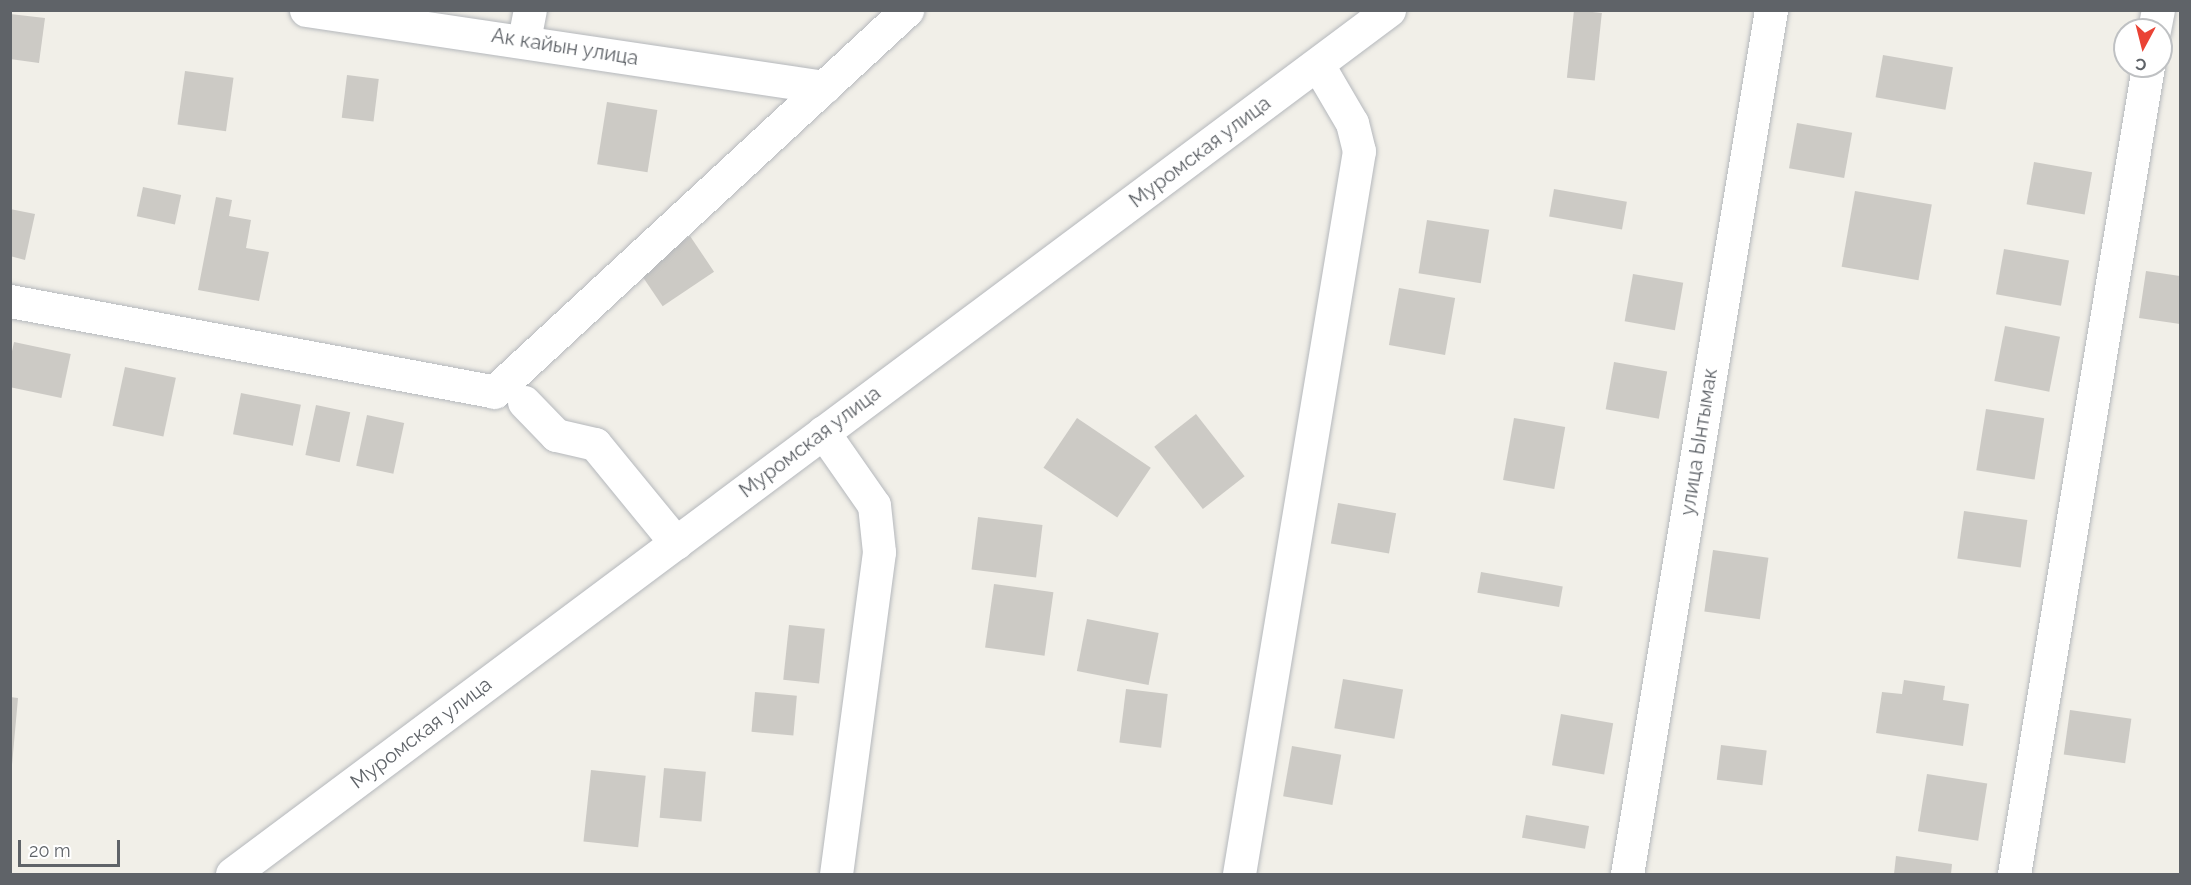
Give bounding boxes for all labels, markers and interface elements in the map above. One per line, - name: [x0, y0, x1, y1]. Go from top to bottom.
- north arrow: [2113, 18, 2173, 78]
- street label: Ак кайын улица: [490, 23, 640, 71]
- text: С: [2134, 54, 2148, 74]
- street label: Муромская улица: [1125, 91, 1275, 213]
- street label: улица Ынтымак: [1676, 367, 1722, 517]
- street label: Муромская улица: [735, 381, 885, 503]
- street label: Муромская улица: [346, 672, 496, 794]
- scale bar: [21, 828, 123, 866]
- text: 20 m: [29, 840, 71, 861]

